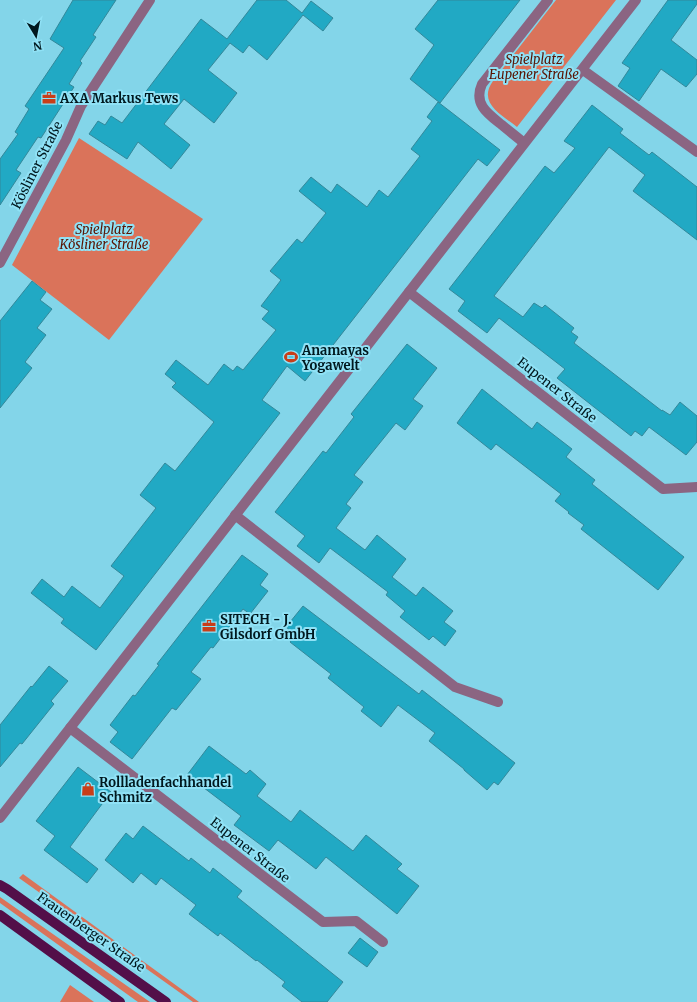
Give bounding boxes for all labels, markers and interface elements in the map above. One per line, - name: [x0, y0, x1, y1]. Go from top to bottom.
- north arrow: [16, 16, 56, 56]
- text: N: [32, 38, 43, 54]
- park label: Spielplatz Eupener Straße: [489, 51, 579, 83]
- office icon: AXA Markus Tews: [41, 90, 57, 106]
- place label: AXA Markus Tews: [59, 90, 179, 107]
- street label: Kösliner Straße: [8, 118, 67, 212]
- park label: Spielplatz Kösliner Straße: [59, 221, 149, 253]
- place label: Anamayas Yogawelt: [301, 342, 369, 374]
- sports icon: Anamayas Yogawelt: [283, 349, 299, 365]
- street label: Eupener Straße: [514, 354, 600, 427]
- place label: SITECH - J. Gilsdorf GmbH: [220, 611, 316, 643]
- office icon: SITECH - J. Gilsdorf GmbH: [201, 618, 217, 634]
- place label: Rollladenfachhandel Schmitz: [99, 774, 231, 806]
- shop icon: Rollladenfachhandel Schmitz: [80, 781, 96, 797]
- street label: Eupener Straße: [207, 814, 293, 887]
- street label: Frauenberger Straße: [34, 888, 149, 976]

